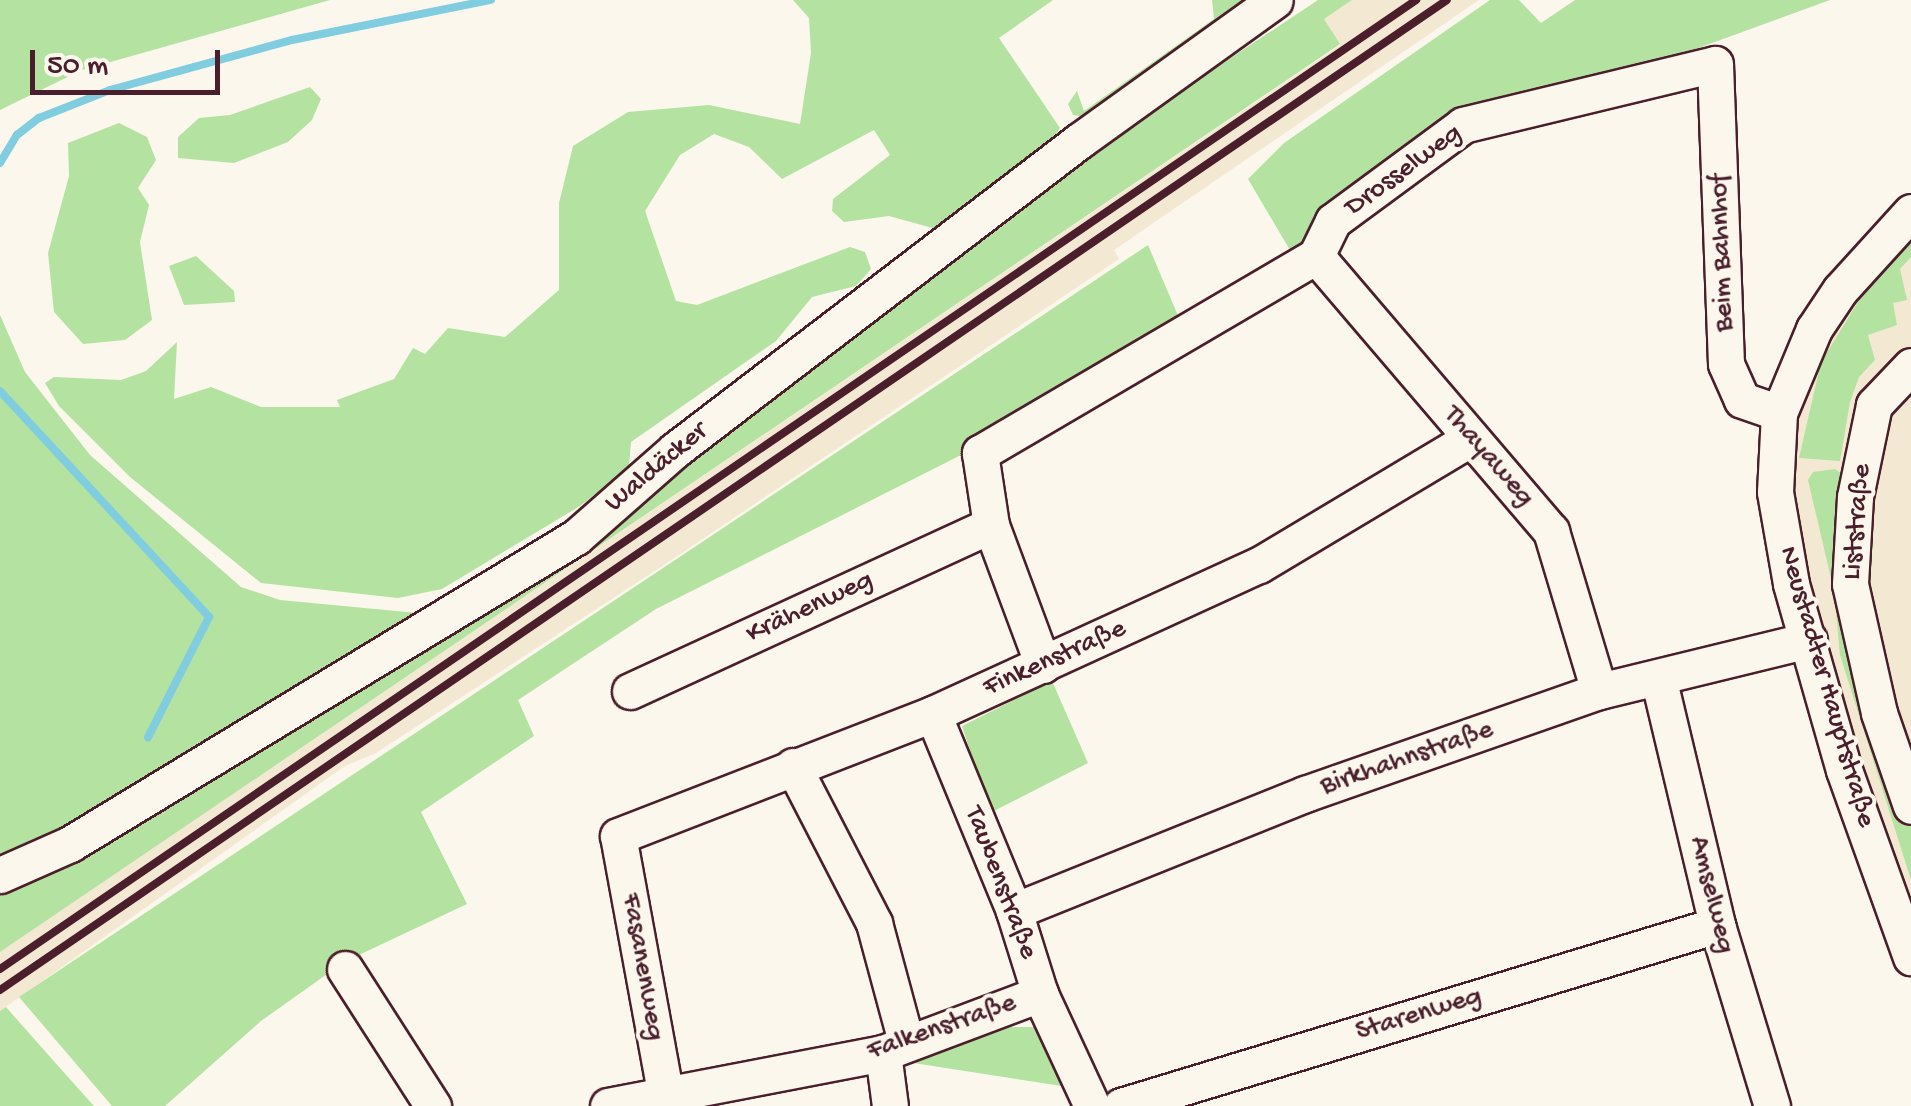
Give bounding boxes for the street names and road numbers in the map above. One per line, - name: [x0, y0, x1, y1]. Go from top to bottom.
- street label: Drosselweg: [1339, 117, 1469, 225]
- street label: Beim Bahnhof: [1703, 174, 1743, 332]
- street label: Thayaweg: [1435, 400, 1541, 514]
- street label: Waldäcker: [599, 415, 715, 521]
- street label: Liststraße: [1836, 462, 1880, 582]
- street label: Neustadter Hauptstraße: [1770, 543, 1882, 831]
- street label: Krähenweg: [741, 564, 879, 652]
- street label: Finkenstraße: [978, 613, 1132, 705]
- street label: Birkhahnstraße: [1316, 714, 1498, 804]
- street label: Taubenstraße: [956, 802, 1044, 964]
- street label: Amselweg: [1680, 833, 1742, 957]
- street label: Fasanenweg: [613, 891, 671, 1043]
- street label: Starenweg: [1352, 980, 1486, 1050]
- street label: Falkenstraße: [863, 987, 1021, 1069]

